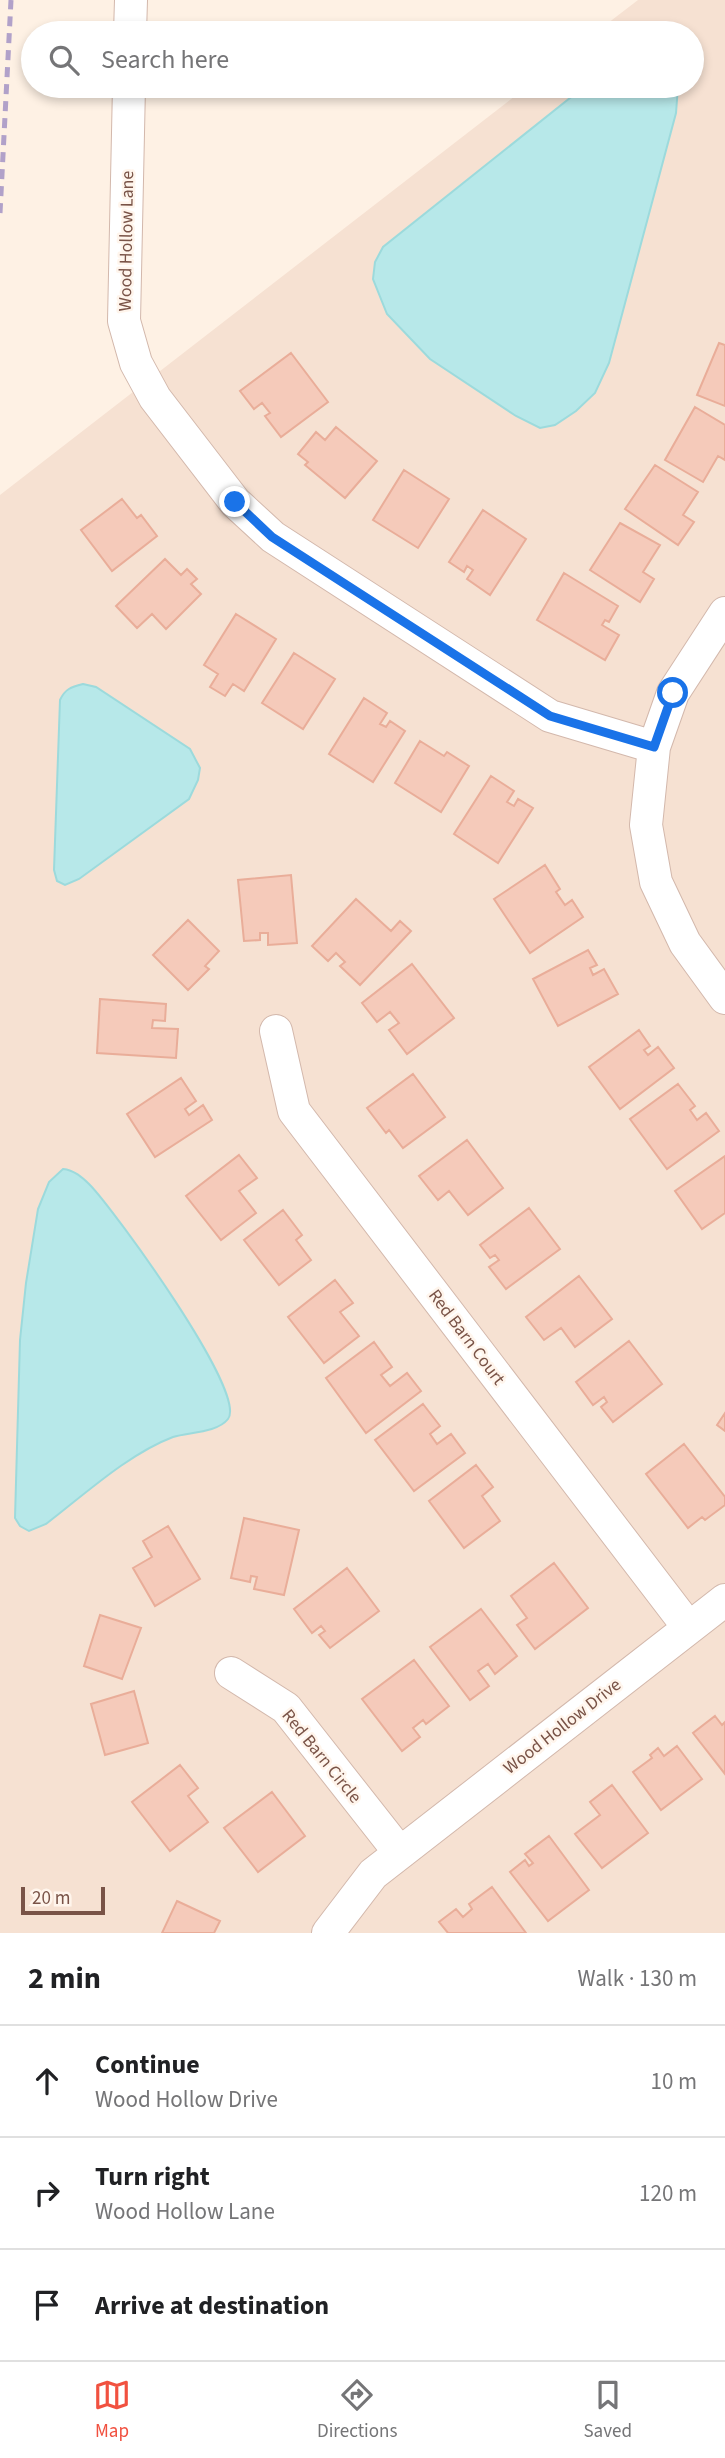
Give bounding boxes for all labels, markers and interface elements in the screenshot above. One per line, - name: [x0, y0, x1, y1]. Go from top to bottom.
- search box: [21, 21, 704, 98]
- icon: search: [45, 41, 83, 79]
- text: Search here: [101, 41, 229, 78]
- street label: Wood Hollow Lane: [113, 170, 140, 312]
- route end: [219, 486, 250, 517]
- route start: [657, 677, 688, 708]
- street label: Red Barn Court: [422, 1284, 511, 1390]
- street label: Wood Hollow Drive: [498, 1672, 626, 1780]
- street label: Red Barn Circle: [276, 1704, 367, 1809]
- scale bar: [21, 1884, 105, 1916]
- text: 20 m: [32, 1885, 70, 1912]
- text: 2 min: [28, 1957, 101, 2000]
- text: Walk · 130 m: [578, 1962, 697, 1995]
- text: Continue: [95, 2046, 200, 2083]
- icon: ahead: [28, 2062, 66, 2100]
- text: 10 m: [650, 2065, 697, 2098]
- text: Wood Hollow Drive: [95, 2083, 278, 2116]
- text: Turn right: [95, 2158, 210, 2195]
- icon: right: [28, 2174, 66, 2212]
- text: 120 m: [639, 2177, 697, 2210]
- text: Wood Hollow Lane: [95, 2195, 275, 2228]
- icon: arrive: [28, 2286, 66, 2324]
- text: Arrive at destination: [95, 2287, 329, 2324]
- tab: Map: [93, 2376, 131, 2445]
- tab: Directions: [317, 2376, 397, 2445]
- tab: Saved: [583, 2376, 632, 2445]

